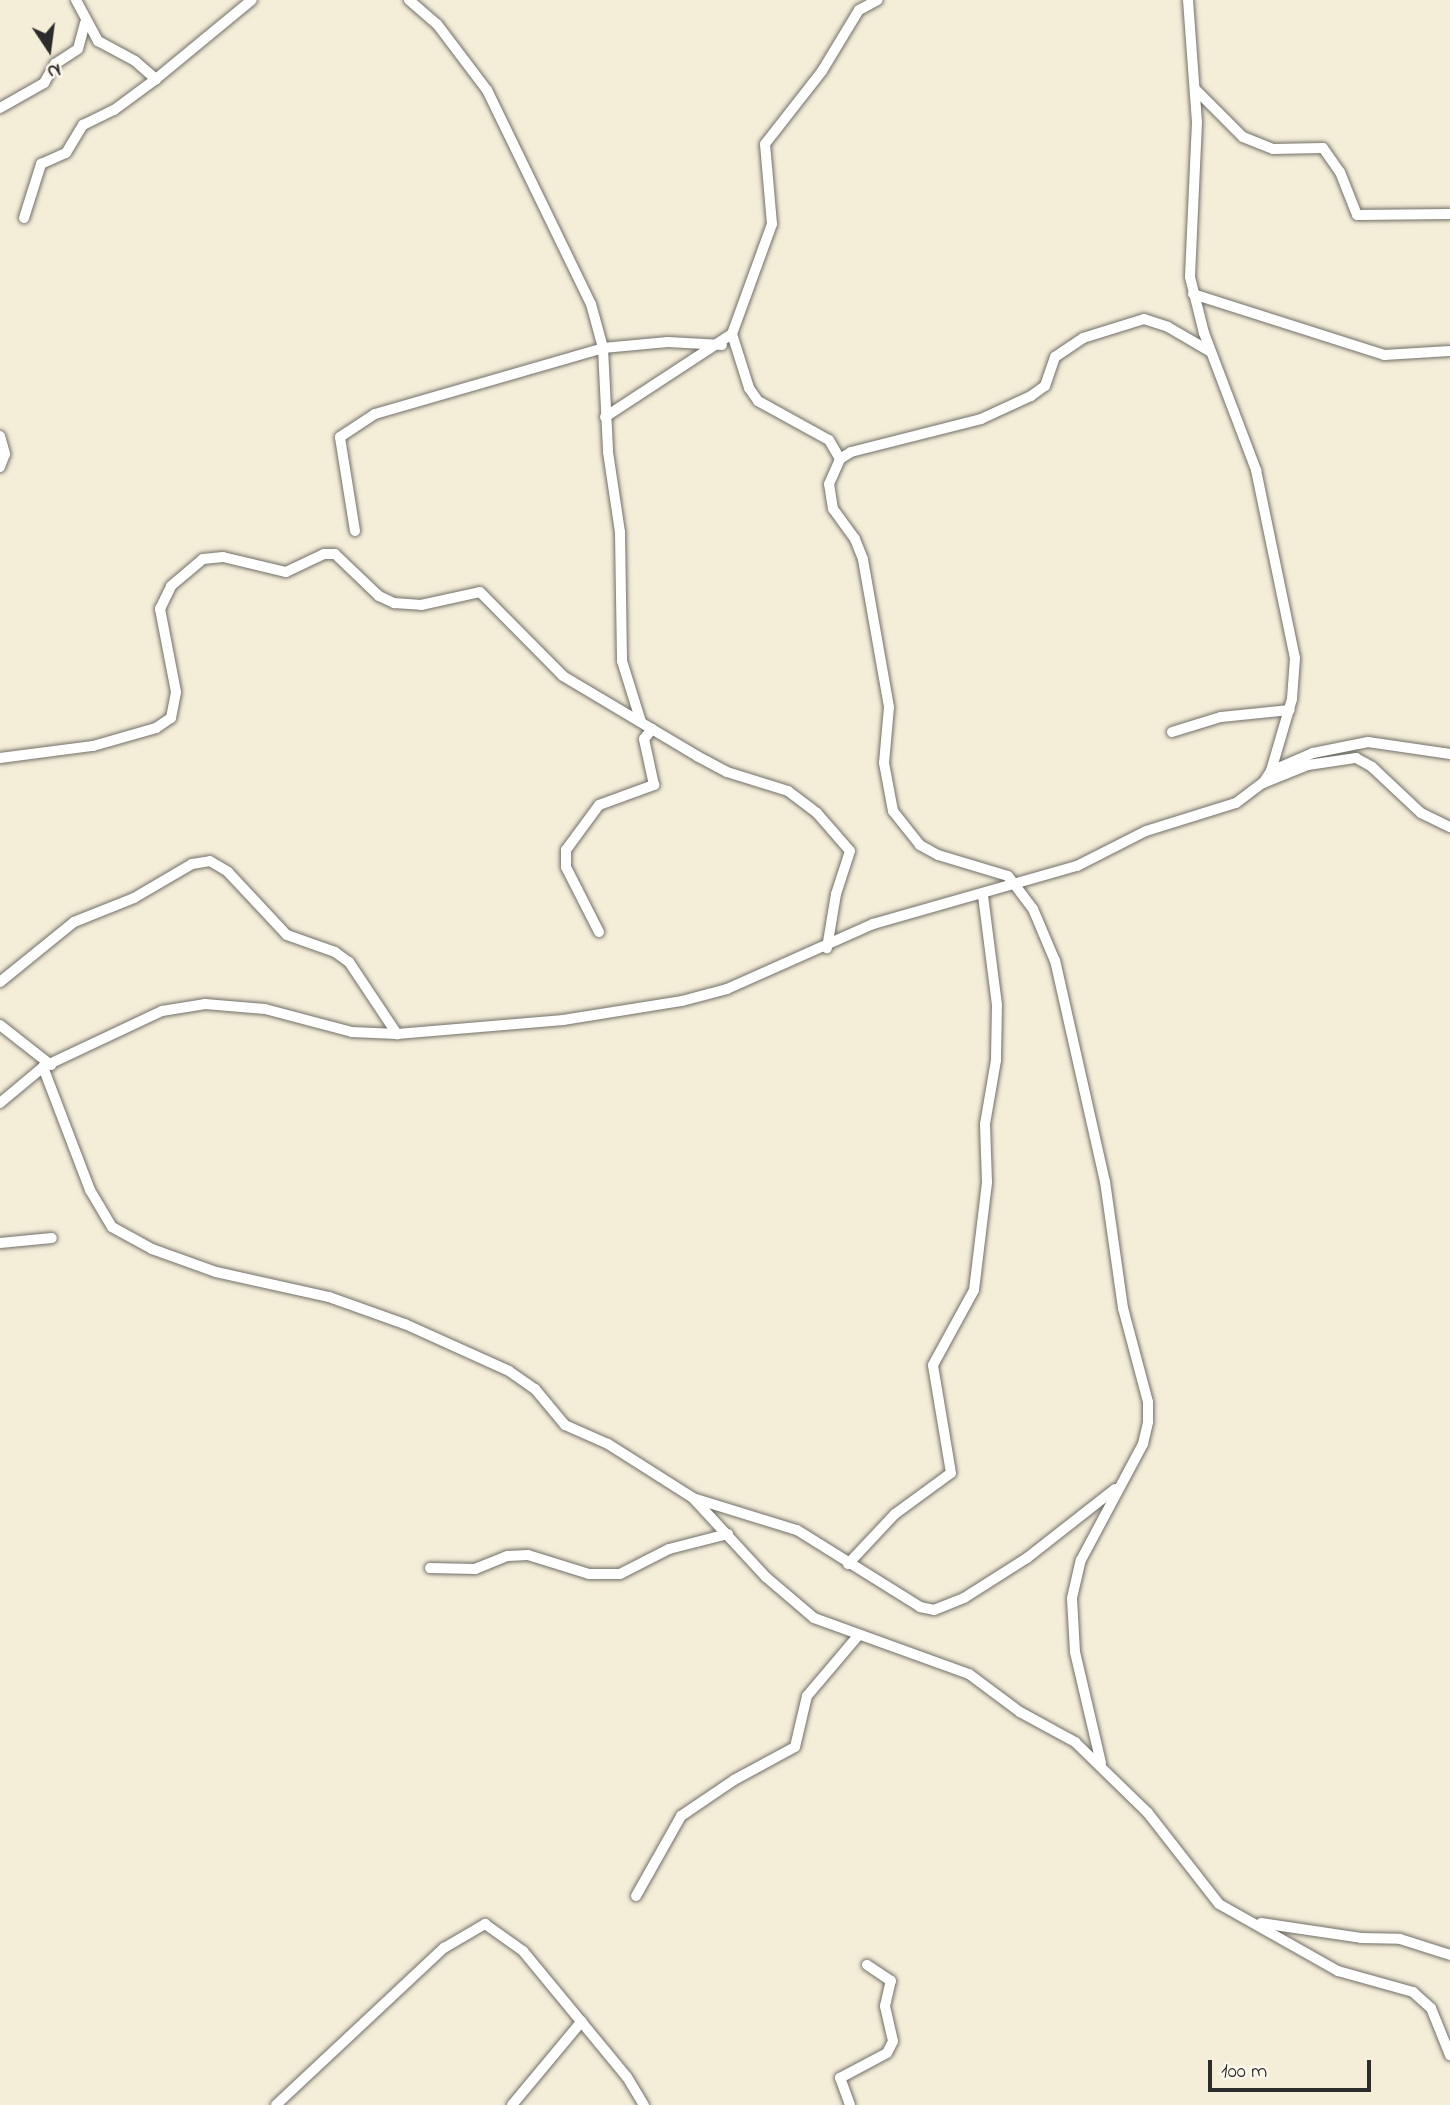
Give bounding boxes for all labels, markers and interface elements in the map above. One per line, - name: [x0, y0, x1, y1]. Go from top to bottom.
- north arrow: [14, 14, 84, 84]
- text: N: [45, 55, 63, 85]
- scale bar: [1212, 2046, 1375, 2090]
- text: 100 m: [1221, 2057, 1267, 2087]

